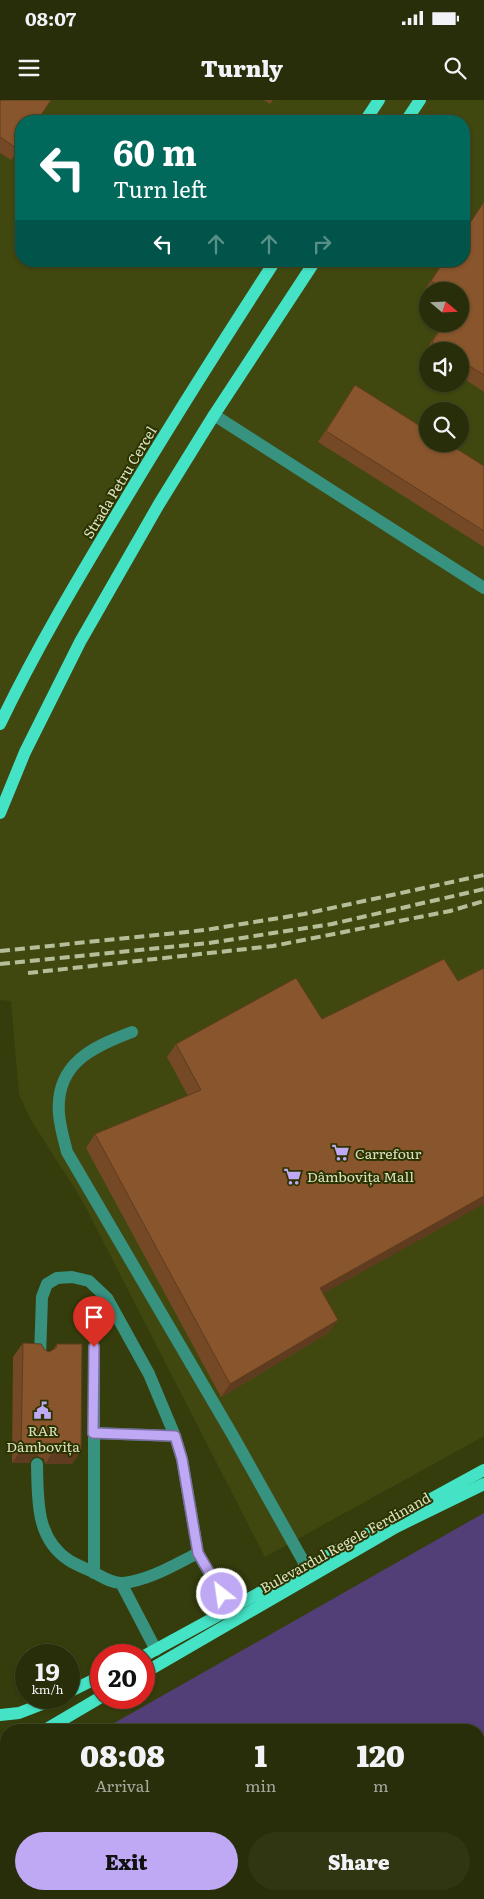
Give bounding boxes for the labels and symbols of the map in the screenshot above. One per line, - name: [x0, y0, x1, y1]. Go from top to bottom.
- north arrow: [419, 282, 469, 332]
- street label: Strada Petru Cercel: [78, 422, 161, 542]
- supermarket icon: Carrefour: [331, 1143, 351, 1163]
- place label: Carrefour: [355, 1143, 422, 1163]
- supermarket icon: Dâmbovița Mall: [283, 1166, 303, 1186]
- place label: Dâmbovița Mall: [307, 1166, 414, 1186]
- pin: [73, 1296, 115, 1347]
- public building icon: RAR Dâmbovița: [33, 1400, 53, 1420]
- place label: RAR Dâmbovița: [6, 1420, 80, 1456]
- street label: Bulevardul Regele Ferdinand: [256, 1487, 434, 1597]
- position arrow: [195, 1567, 247, 1619]
- speed limit sign: 20: [90, 1644, 155, 1709]

